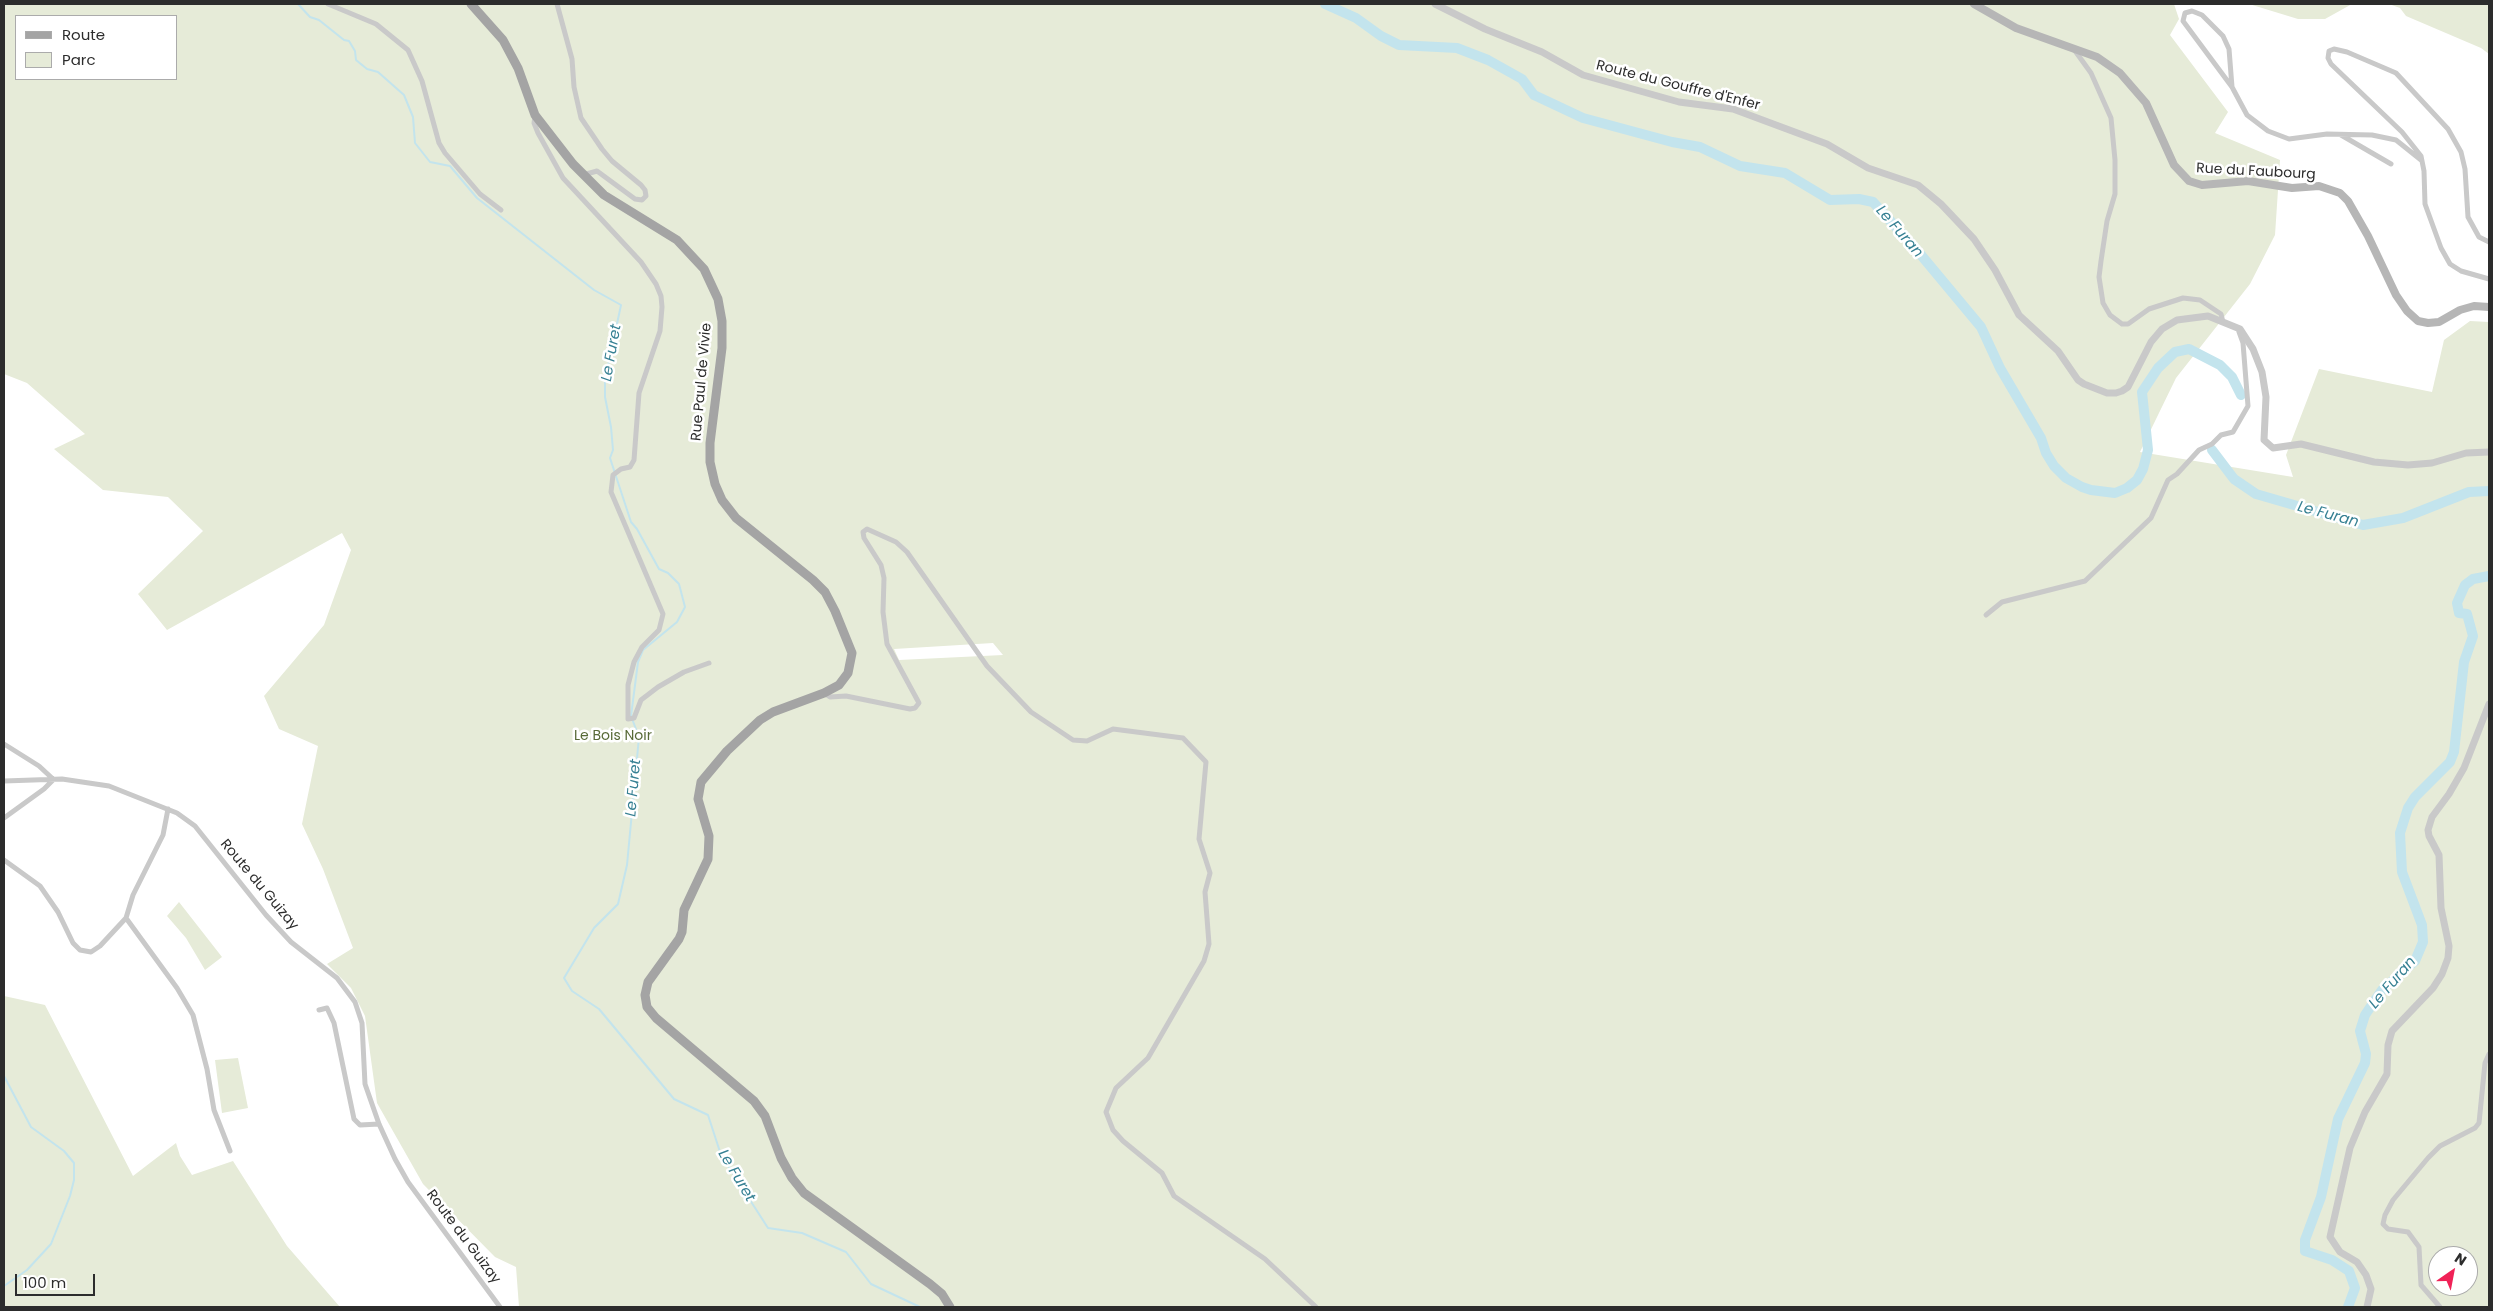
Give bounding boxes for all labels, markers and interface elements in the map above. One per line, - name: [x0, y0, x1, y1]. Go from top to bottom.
- legend: [15, 15, 178, 80]
- text: Route: [62, 24, 105, 45]
- text: Parc: [62, 49, 96, 70]
- street label: Route du Gouffre d'Enfer: [1594, 58, 1762, 114]
- street label: Rue du Faubourg: [2196, 160, 2316, 184]
- water label: Le Furan: [1872, 202, 1926, 262]
- street label: Rue Paul de Vivie: [688, 322, 716, 442]
- water label: Le Furet: [598, 323, 626, 383]
- water label: Le Furan: [2295, 498, 2361, 532]
- park label: Le Bois Noir: [574, 728, 652, 744]
- water label: Le Furet: [623, 758, 645, 818]
- street label: Route du Guizay: [216, 836, 302, 934]
- water label: Le Furan: [2366, 953, 2420, 1013]
- water label: Le Furet: [713, 1147, 759, 1205]
- street label: Route du Guizay: [422, 1187, 504, 1287]
- north arrow: [2428, 1246, 2478, 1296]
- text: N: [2451, 1248, 2470, 1271]
- scale bar: [18, 1264, 98, 1296]
- text: 100 m: [23, 1272, 66, 1293]

